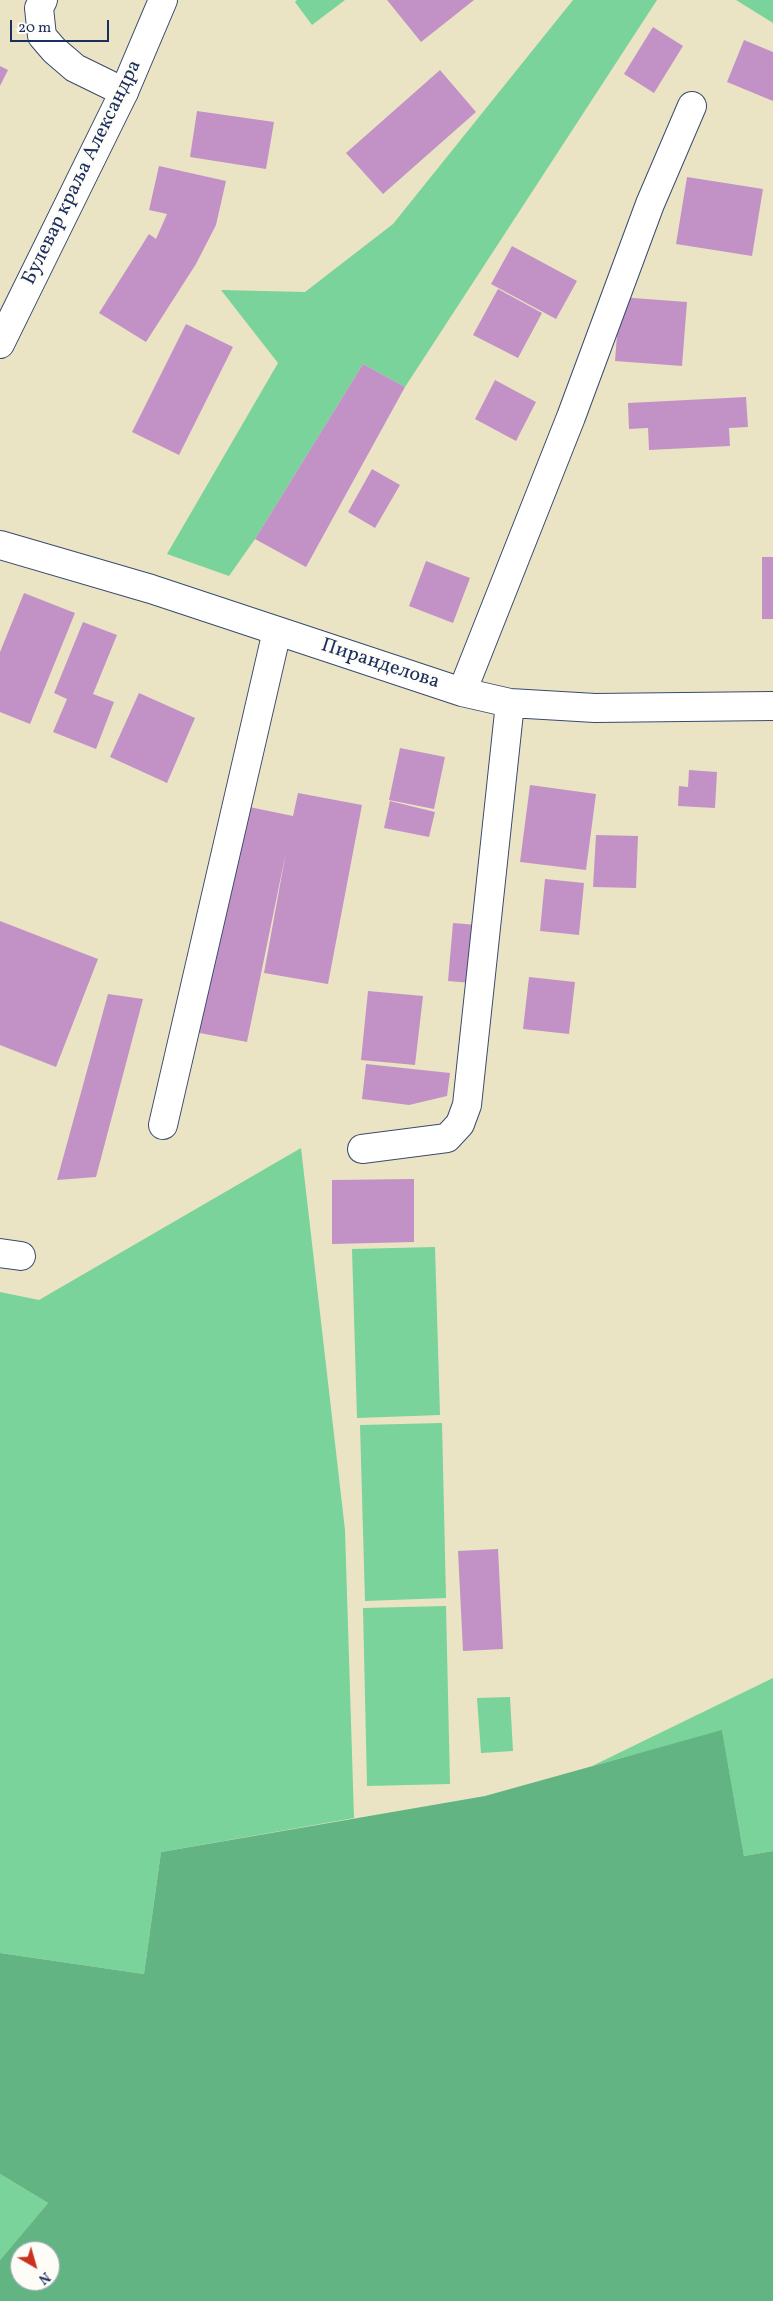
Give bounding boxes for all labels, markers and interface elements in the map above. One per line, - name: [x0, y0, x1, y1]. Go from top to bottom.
- scale bar: [12, 10, 111, 42]
- text: 20 m: [18, 18, 51, 39]
- street label: Булевар краља Александра: [18, 57, 148, 289]
- street label: Пиранделова: [318, 635, 442, 695]
- north arrow: [10, 2241, 60, 2291]
- text: N: [34, 2267, 54, 2288]

